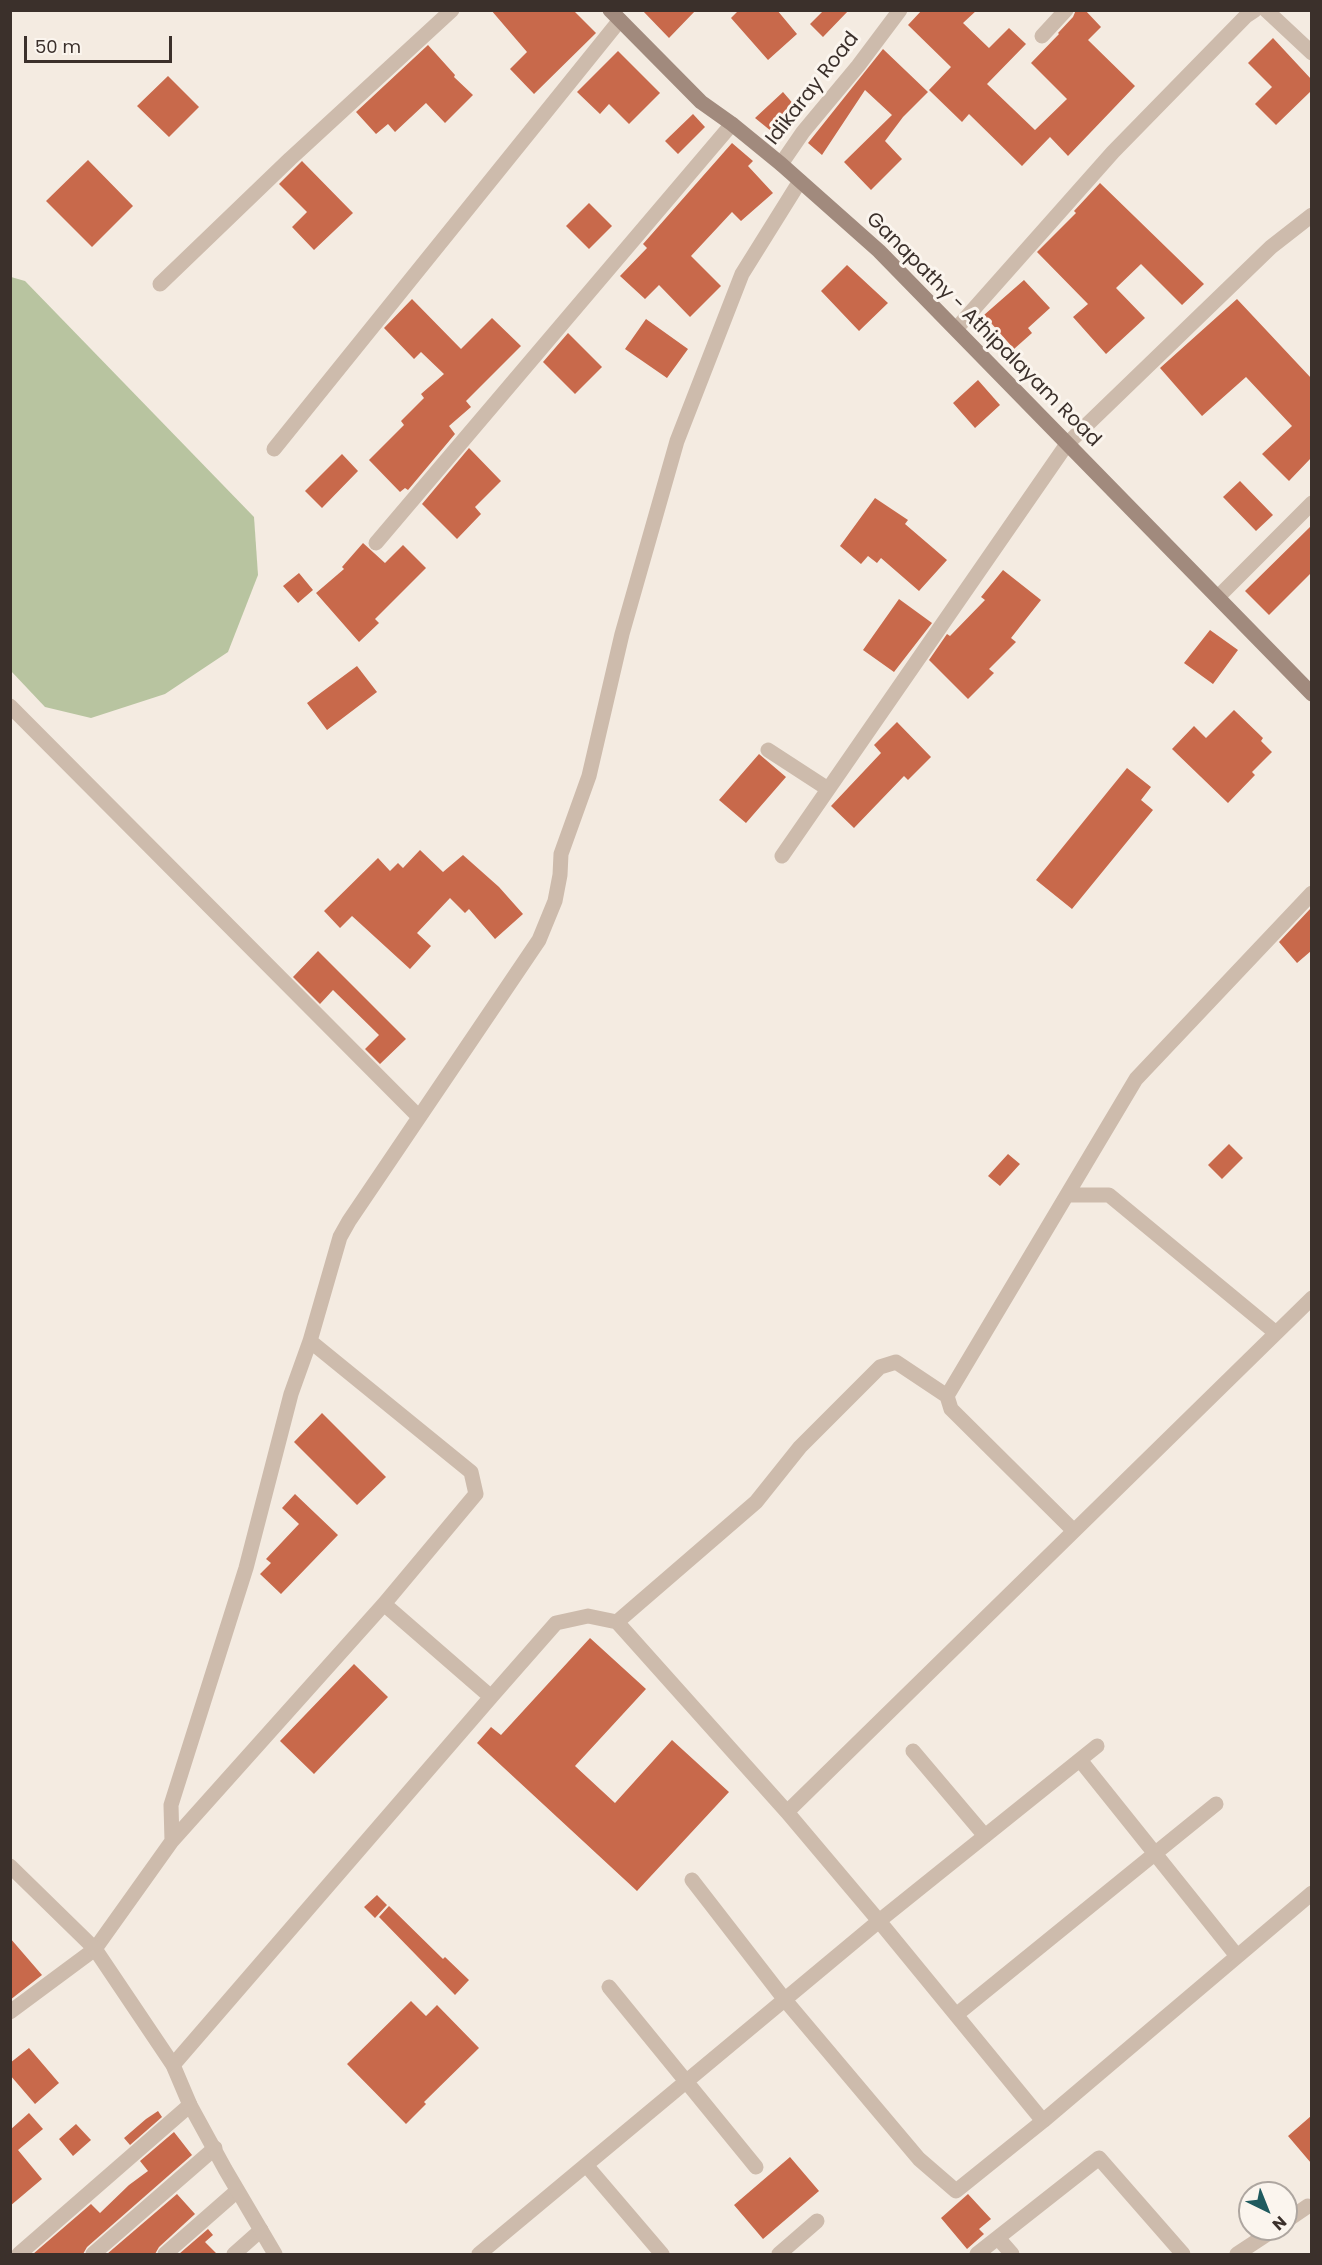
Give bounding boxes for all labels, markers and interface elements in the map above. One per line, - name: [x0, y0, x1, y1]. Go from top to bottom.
- scale bar: [27, 24, 176, 62]
- street label: Idikaray Road: [761, 28, 865, 150]
- text: 50 m: [35, 34, 81, 59]
- street label: Ganapathy - Athipalayam Road: [861, 208, 1105, 452]
- north arrow: [1238, 2181, 1298, 2241]
- text: N: [1267, 2211, 1292, 2236]

